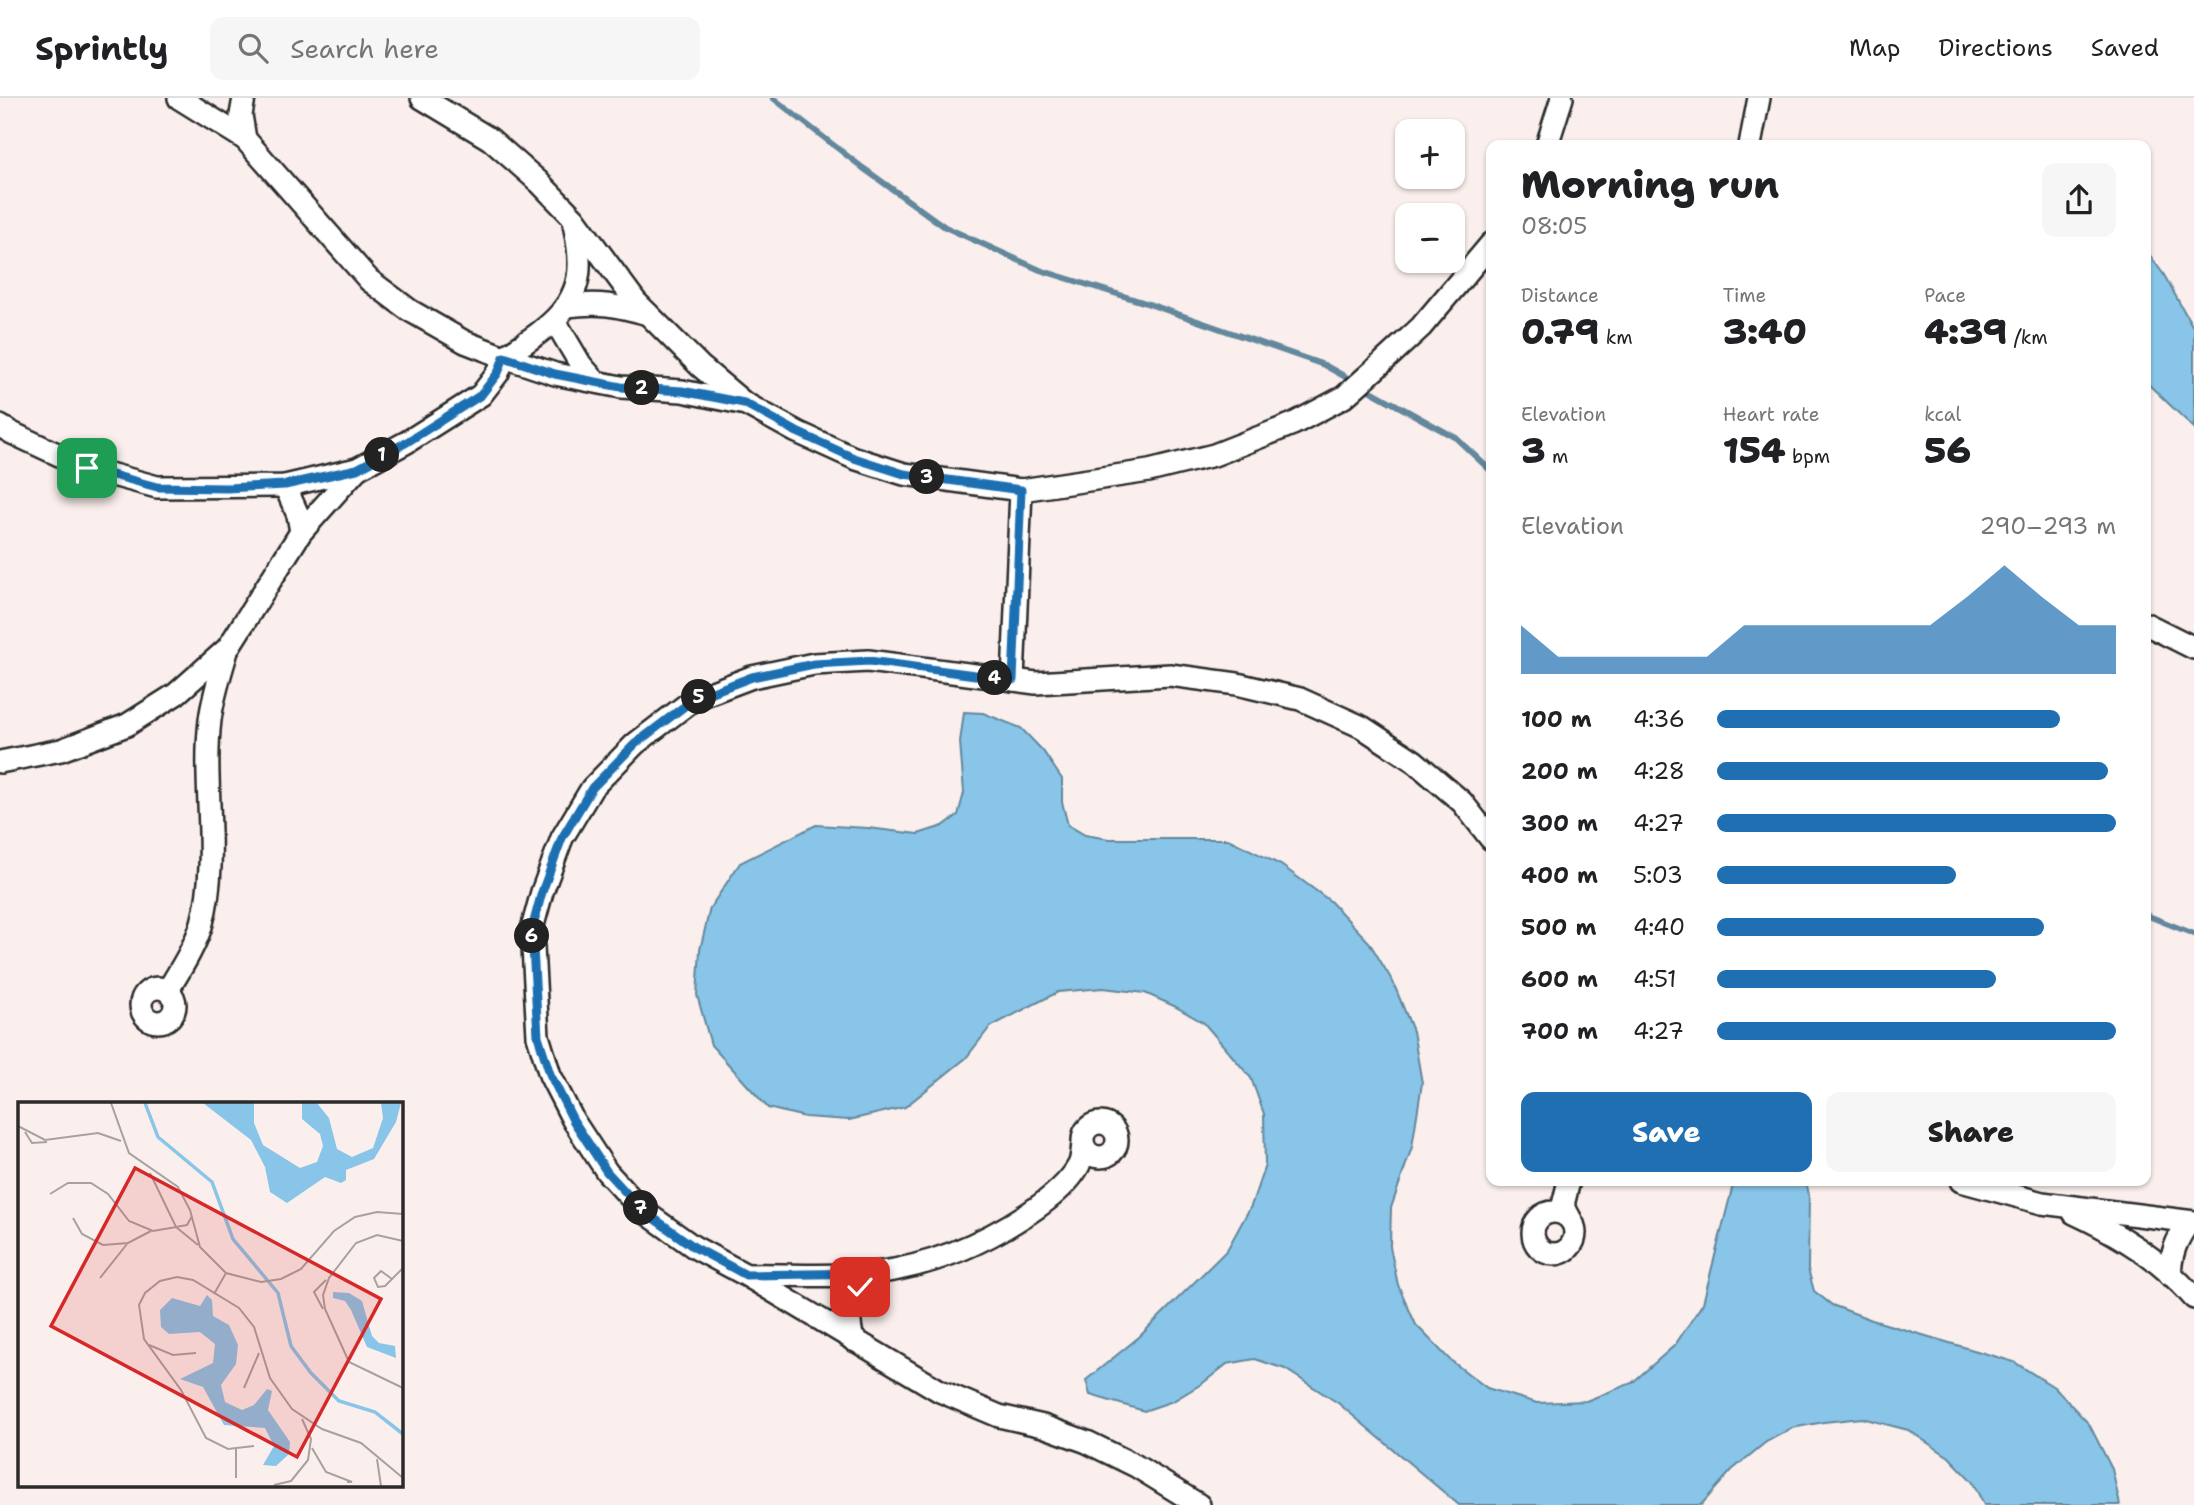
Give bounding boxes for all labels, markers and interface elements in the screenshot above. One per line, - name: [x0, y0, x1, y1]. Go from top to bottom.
- search box: [210, 17, 700, 80]
- text: Sprintly: [35, 26, 168, 71]
- icon: search: [234, 29, 272, 67]
- text: Search here: [290, 31, 439, 66]
- text: Map: [1849, 32, 1900, 64]
- text: Directions: [1938, 32, 2053, 64]
- text: Saved: [2091, 32, 2159, 64]
- map controls: [1395, 119, 1465, 273]
- button: +: [1395, 119, 1465, 189]
- text: Morning run: [1521, 159, 1779, 210]
- button: share: [2042, 163, 2116, 237]
- button: −: [1395, 203, 1465, 273]
- text: 08:05: [1521, 211, 1587, 241]
- text: Distance: [1521, 283, 1599, 308]
- text: Time: [1723, 283, 1766, 308]
- text: Pace: [1924, 283, 1966, 308]
- text: 0.79: [1521, 308, 1599, 355]
- text: 3:40: [1723, 308, 1807, 355]
- text: 4:39: [1924, 308, 2007, 355]
- text: km: [1599, 325, 1633, 350]
- text: /km: [2007, 325, 2048, 350]
- pin: 2: [624, 370, 660, 406]
- text: 2: [635, 375, 648, 400]
- text: Elevation: [1521, 402, 1606, 427]
- text: Heart rate: [1723, 402, 1819, 427]
- text: kcal: [1924, 402, 1961, 427]
- text: 3: [1521, 427, 1546, 474]
- text: 154: [1723, 427, 1786, 474]
- text: 56: [1924, 427, 1971, 474]
- pin: [57, 438, 117, 498]
- pin: 1: [364, 438, 400, 472]
- text: 1: [377, 442, 386, 467]
- text: m: [1546, 444, 1568, 469]
- text: bpm: [1786, 444, 1830, 469]
- icon: arrive: [68, 449, 106, 487]
- pin: 3: [909, 460, 944, 494]
- text: 3: [920, 464, 933, 489]
- text: Elevation: [1521, 511, 1624, 541]
- text: 290–293 m: [1980, 511, 2116, 541]
- pin: 4: [978, 660, 1012, 696]
- text: 4: [988, 665, 1001, 690]
- pin: 5: [682, 680, 716, 714]
- text: 5: [693, 684, 704, 709]
- text: 100 m: [1521, 704, 1592, 734]
- text: 4:36: [1633, 704, 1685, 734]
- text: 200 m: [1521, 756, 1598, 786]
- text: 4:28: [1633, 756, 1685, 786]
- text: 300 m: [1521, 808, 1598, 838]
- text: 4:27: [1633, 808, 1684, 838]
- text: 400 m: [1521, 860, 1598, 890]
- text: 5:03: [1633, 860, 1683, 890]
- text: 500 m: [1521, 912, 1596, 942]
- text: 4:40: [1633, 912, 1685, 942]
- pin: 6: [514, 918, 550, 954]
- text: 6: [525, 923, 538, 948]
- text: 600 m: [1521, 964, 1598, 994]
- text: 4:51: [1633, 964, 1677, 994]
- text: 700 m: [1521, 1016, 1598, 1046]
- text: 4:27: [1633, 1016, 1684, 1046]
- button: Save: [1521, 1092, 1812, 1172]
- button: Share: [1826, 1092, 2116, 1172]
- inset map: [18, 1102, 402, 1488]
- pin: 7: [624, 1190, 658, 1226]
- text: 7: [634, 1195, 647, 1220]
- pin: [830, 1257, 890, 1317]
- icon: check: [841, 1268, 879, 1306]

